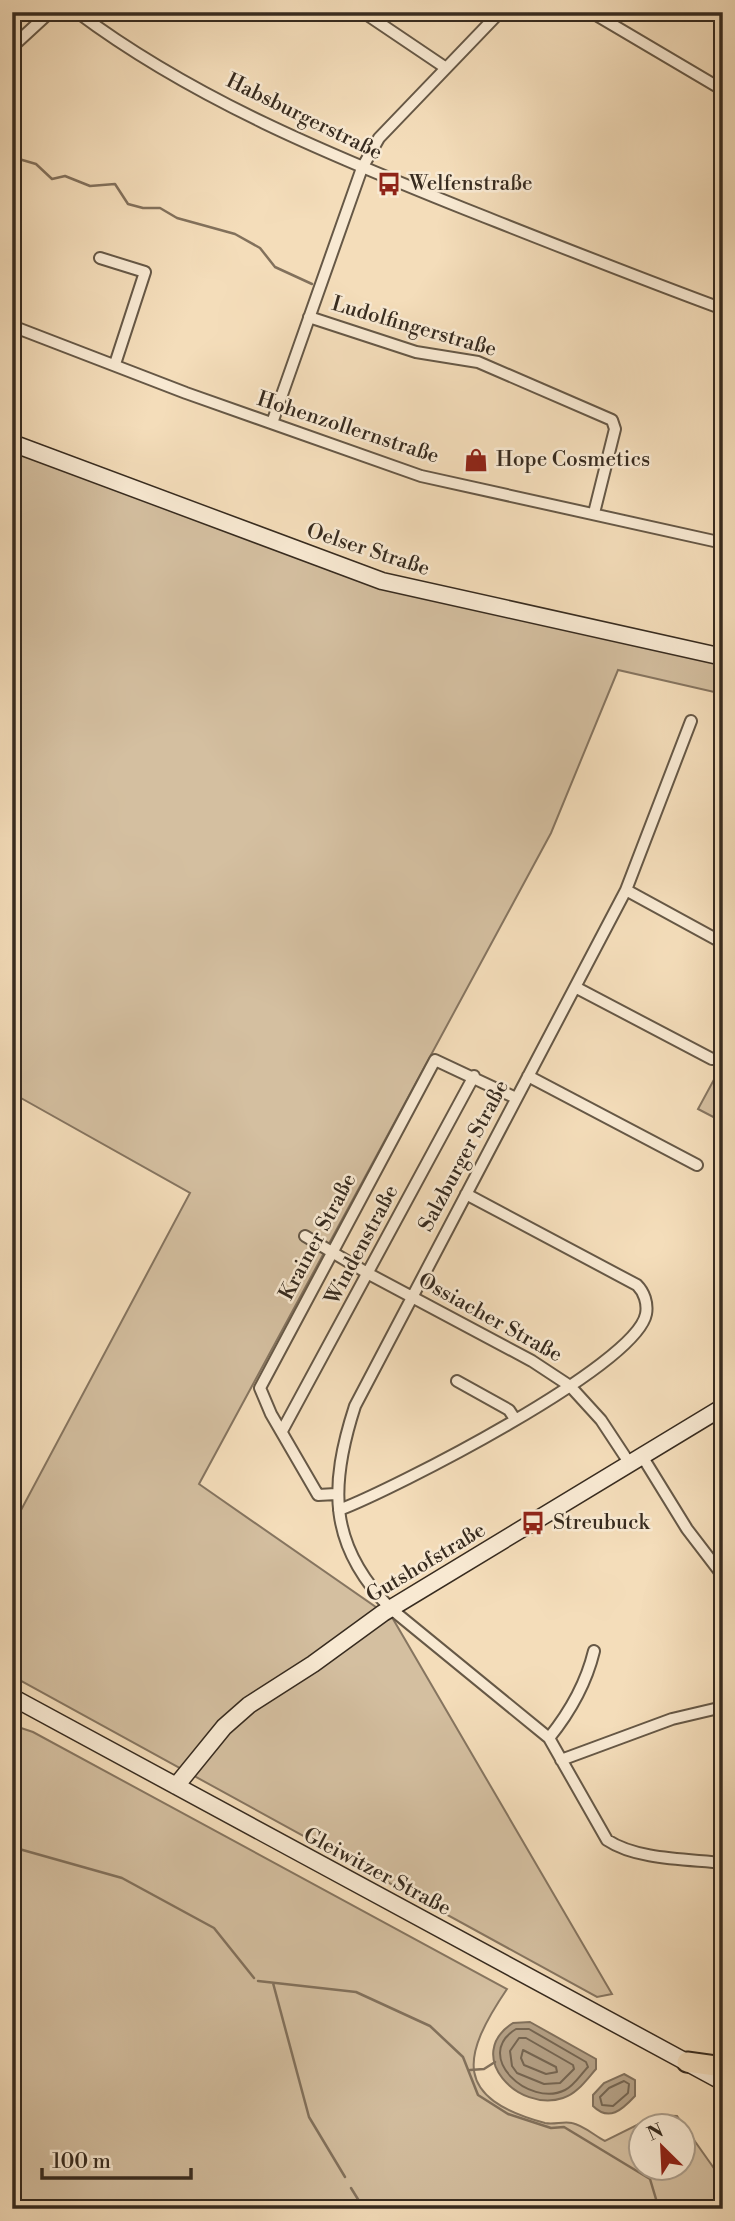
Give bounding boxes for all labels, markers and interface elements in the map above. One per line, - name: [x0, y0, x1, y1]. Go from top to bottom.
- street label: Habsburgerstraße: [222, 68, 386, 166]
- bus stop icon: Welfenstraße: [375, 170, 403, 198]
- place label: Welfenstraße: [408, 171, 533, 197]
- street label: Ludolfingerstraße: [329, 291, 499, 363]
- street label: Hohenzollernstraße: [254, 386, 442, 470]
- shop icon: Hope Cosmetics: [462, 446, 490, 474]
- place label: Hope Cosmetics: [496, 447, 650, 473]
- street label: Oelser Straße: [303, 518, 433, 582]
- street label: Salzburger Straße: [413, 1076, 515, 1236]
- street label: Krainer Straße: [274, 1169, 362, 1305]
- street label: Windenstraße: [319, 1181, 404, 1310]
- street label: Ossiacher Straße: [413, 1268, 567, 1368]
- bus stop icon: Streubuck: [519, 1509, 547, 1537]
- place label: Streubuck: [553, 1510, 651, 1536]
- street label: Gutshofstraße: [362, 1517, 490, 1609]
- street label: Gleiwitzer Straße: [299, 1822, 455, 1922]
- north arrow: [626, 2112, 696, 2182]
- text: N: [644, 2118, 667, 2146]
- scale bar: [42, 2137, 191, 2181]
- text: 100 m: [52, 2149, 111, 2175]

